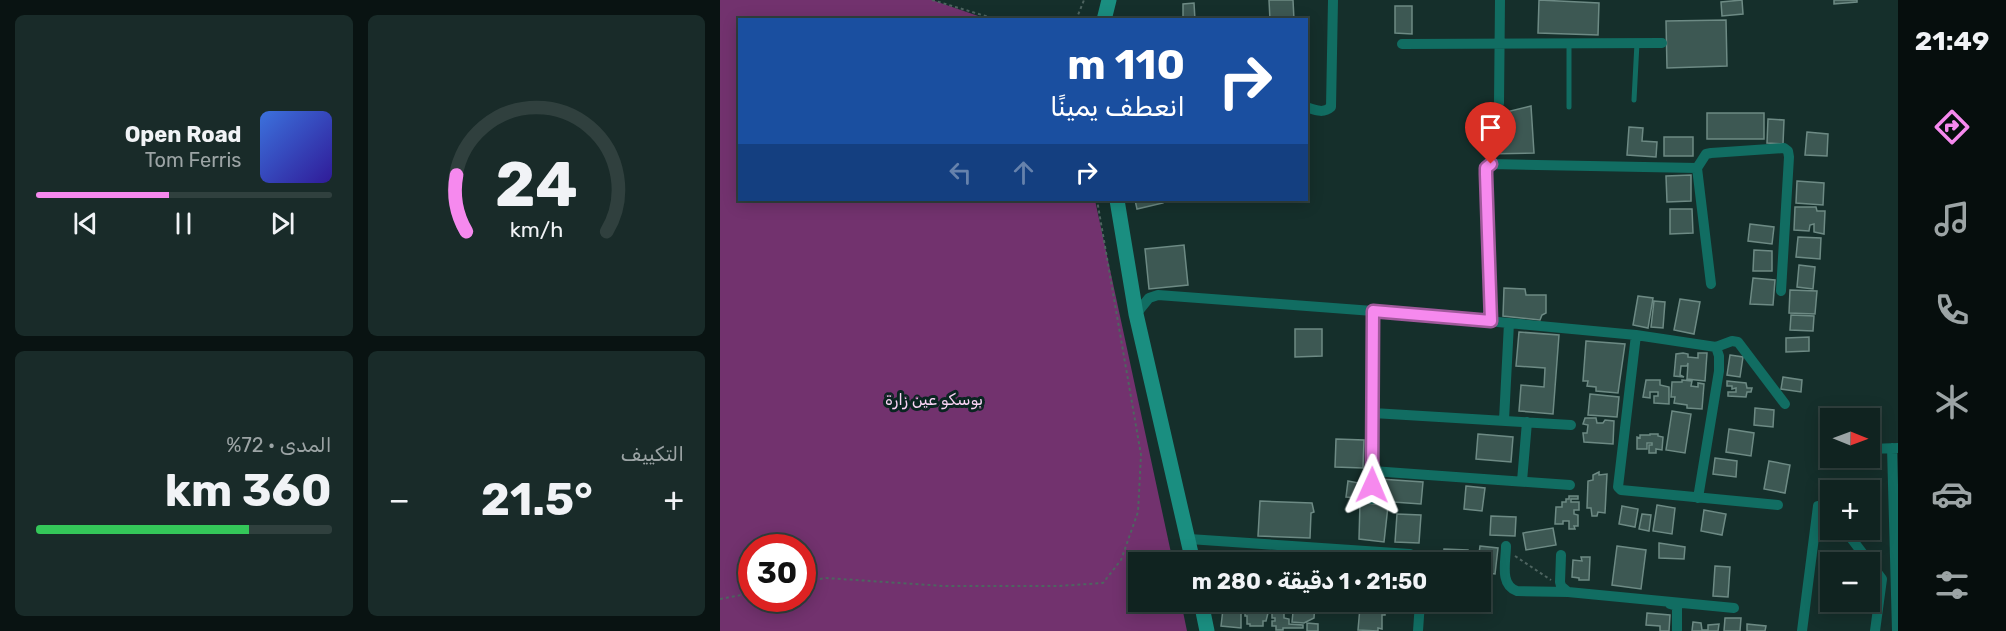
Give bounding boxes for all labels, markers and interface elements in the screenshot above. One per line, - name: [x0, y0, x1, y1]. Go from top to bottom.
- text: 21:49: [1915, 25, 1989, 57]
- text: 110 m: [1067, 40, 1185, 90]
- icon: right: [1206, 42, 1284, 120]
- text: انعطف يمينًا: [1050, 91, 1185, 123]
- pin: [1465, 102, 1516, 164]
- icon: directions: [1931, 106, 1973, 148]
- icon: arrive: [1474, 111, 1507, 144]
- text: Open Road: [125, 121, 242, 148]
- text: Tom Ferris: [145, 148, 242, 172]
- text: 24: [495, 149, 578, 223]
- icon: left: [944, 156, 977, 189]
- icon: ahead: [1007, 156, 1040, 189]
- icon: right: [1070, 156, 1103, 189]
- icon: music: [1931, 198, 1973, 240]
- icon: previous: [69, 207, 102, 240]
- icon: pause: [167, 207, 200, 240]
- icon: next: [266, 207, 299, 240]
- text: km/h: [509, 218, 563, 243]
- icon: phone: [1931, 289, 1973, 331]
- icon: climate: [1931, 381, 1973, 423]
- park label: بوسكو عين زارة: [885, 390, 983, 410]
- north arrow: [1820, 408, 1880, 468]
- map controls: [1820, 408, 1880, 612]
- text: المدى · 72%: [226, 433, 332, 457]
- text: التكييف: [621, 442, 684, 466]
- position arrow: [1340, 453, 1404, 517]
- text: 360 km: [165, 464, 332, 517]
- text: 21.5°: [481, 473, 593, 526]
- icon: car: [1931, 473, 1973, 515]
- text: −: [389, 480, 410, 519]
- text: +: [663, 480, 684, 519]
- button: +: [1820, 480, 1880, 540]
- speed limit sign: 30: [738, 534, 816, 612]
- button: −: [1820, 552, 1880, 612]
- icon: filters: [1931, 564, 1973, 606]
- text: 21:50 · 1 دقيقة · 280 m: [1192, 568, 1427, 595]

